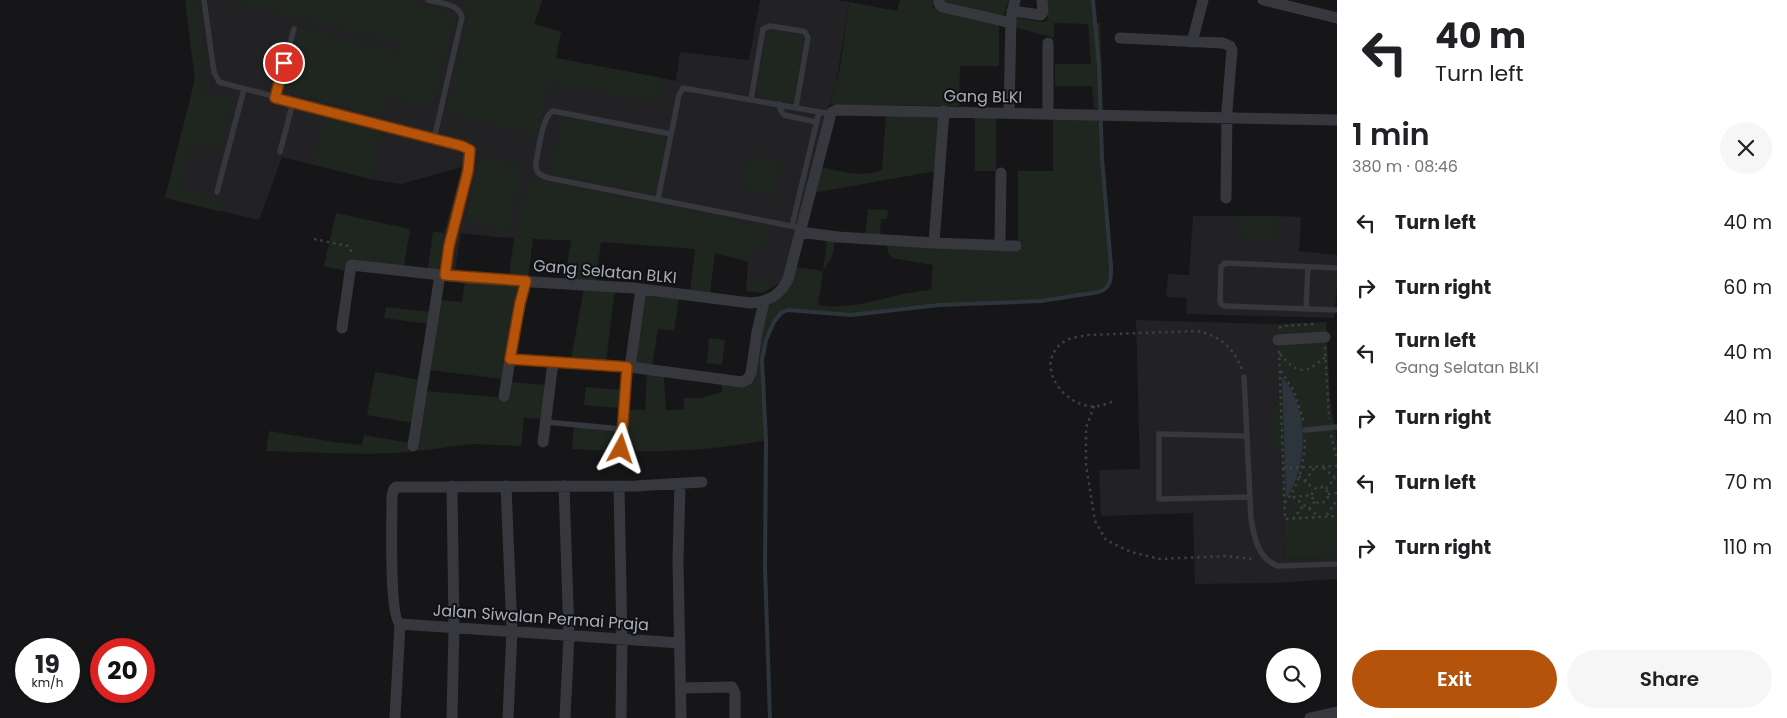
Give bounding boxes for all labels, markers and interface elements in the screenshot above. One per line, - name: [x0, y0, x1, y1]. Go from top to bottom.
- text: 40 m: [1435, 11, 1526, 60]
- icon: left: [1352, 20, 1417, 85]
- pin: [263, 42, 305, 84]
- icon: arrive: [270, 49, 298, 77]
- text: Turn left: [1435, 58, 1523, 89]
- street label: Gang BLKI: [943, 84, 1023, 109]
- text: 1 min: [1352, 113, 1430, 156]
- button: close: [1720, 122, 1772, 174]
- text: 380 m · 08:46: [1352, 155, 1458, 178]
- icon: left: [1352, 209, 1380, 237]
- text: Turn left: [1395, 209, 1476, 236]
- text: 40 m: [1723, 209, 1772, 236]
- street label: Gang Selatan BLKI: [532, 254, 678, 289]
- icon: right: [1352, 274, 1380, 302]
- text: Turn right: [1395, 274, 1491, 301]
- text: 60 m: [1723, 274, 1772, 301]
- text: Turn left: [1395, 327, 1476, 354]
- icon: left: [1352, 339, 1380, 367]
- text: 40 m: [1723, 339, 1772, 366]
- text: Gang Selatan BLKI: [1395, 356, 1539, 379]
- icon: right: [1352, 404, 1380, 432]
- text: Turn right: [1395, 404, 1491, 431]
- text: 40 m: [1723, 404, 1772, 431]
- position arrow: [594, 422, 646, 474]
- icon: left: [1352, 469, 1380, 497]
- text: Turn left: [1395, 469, 1476, 496]
- text: 70 m: [1725, 469, 1772, 496]
- icon: right: [1352, 534, 1380, 562]
- text: Turn right: [1395, 534, 1491, 561]
- text: 110 m: [1723, 534, 1772, 561]
- street label: Jalan Siwalan Permai Praja: [432, 598, 650, 637]
- speed limit sign: 20: [90, 638, 155, 703]
- text: 19: [35, 647, 60, 682]
- map controls: [1266, 648, 1321, 703]
- button: search: [1266, 648, 1321, 703]
- button: Exit: [1352, 650, 1557, 708]
- button: Share: [1567, 650, 1772, 708]
- text: km/h: [32, 674, 63, 691]

